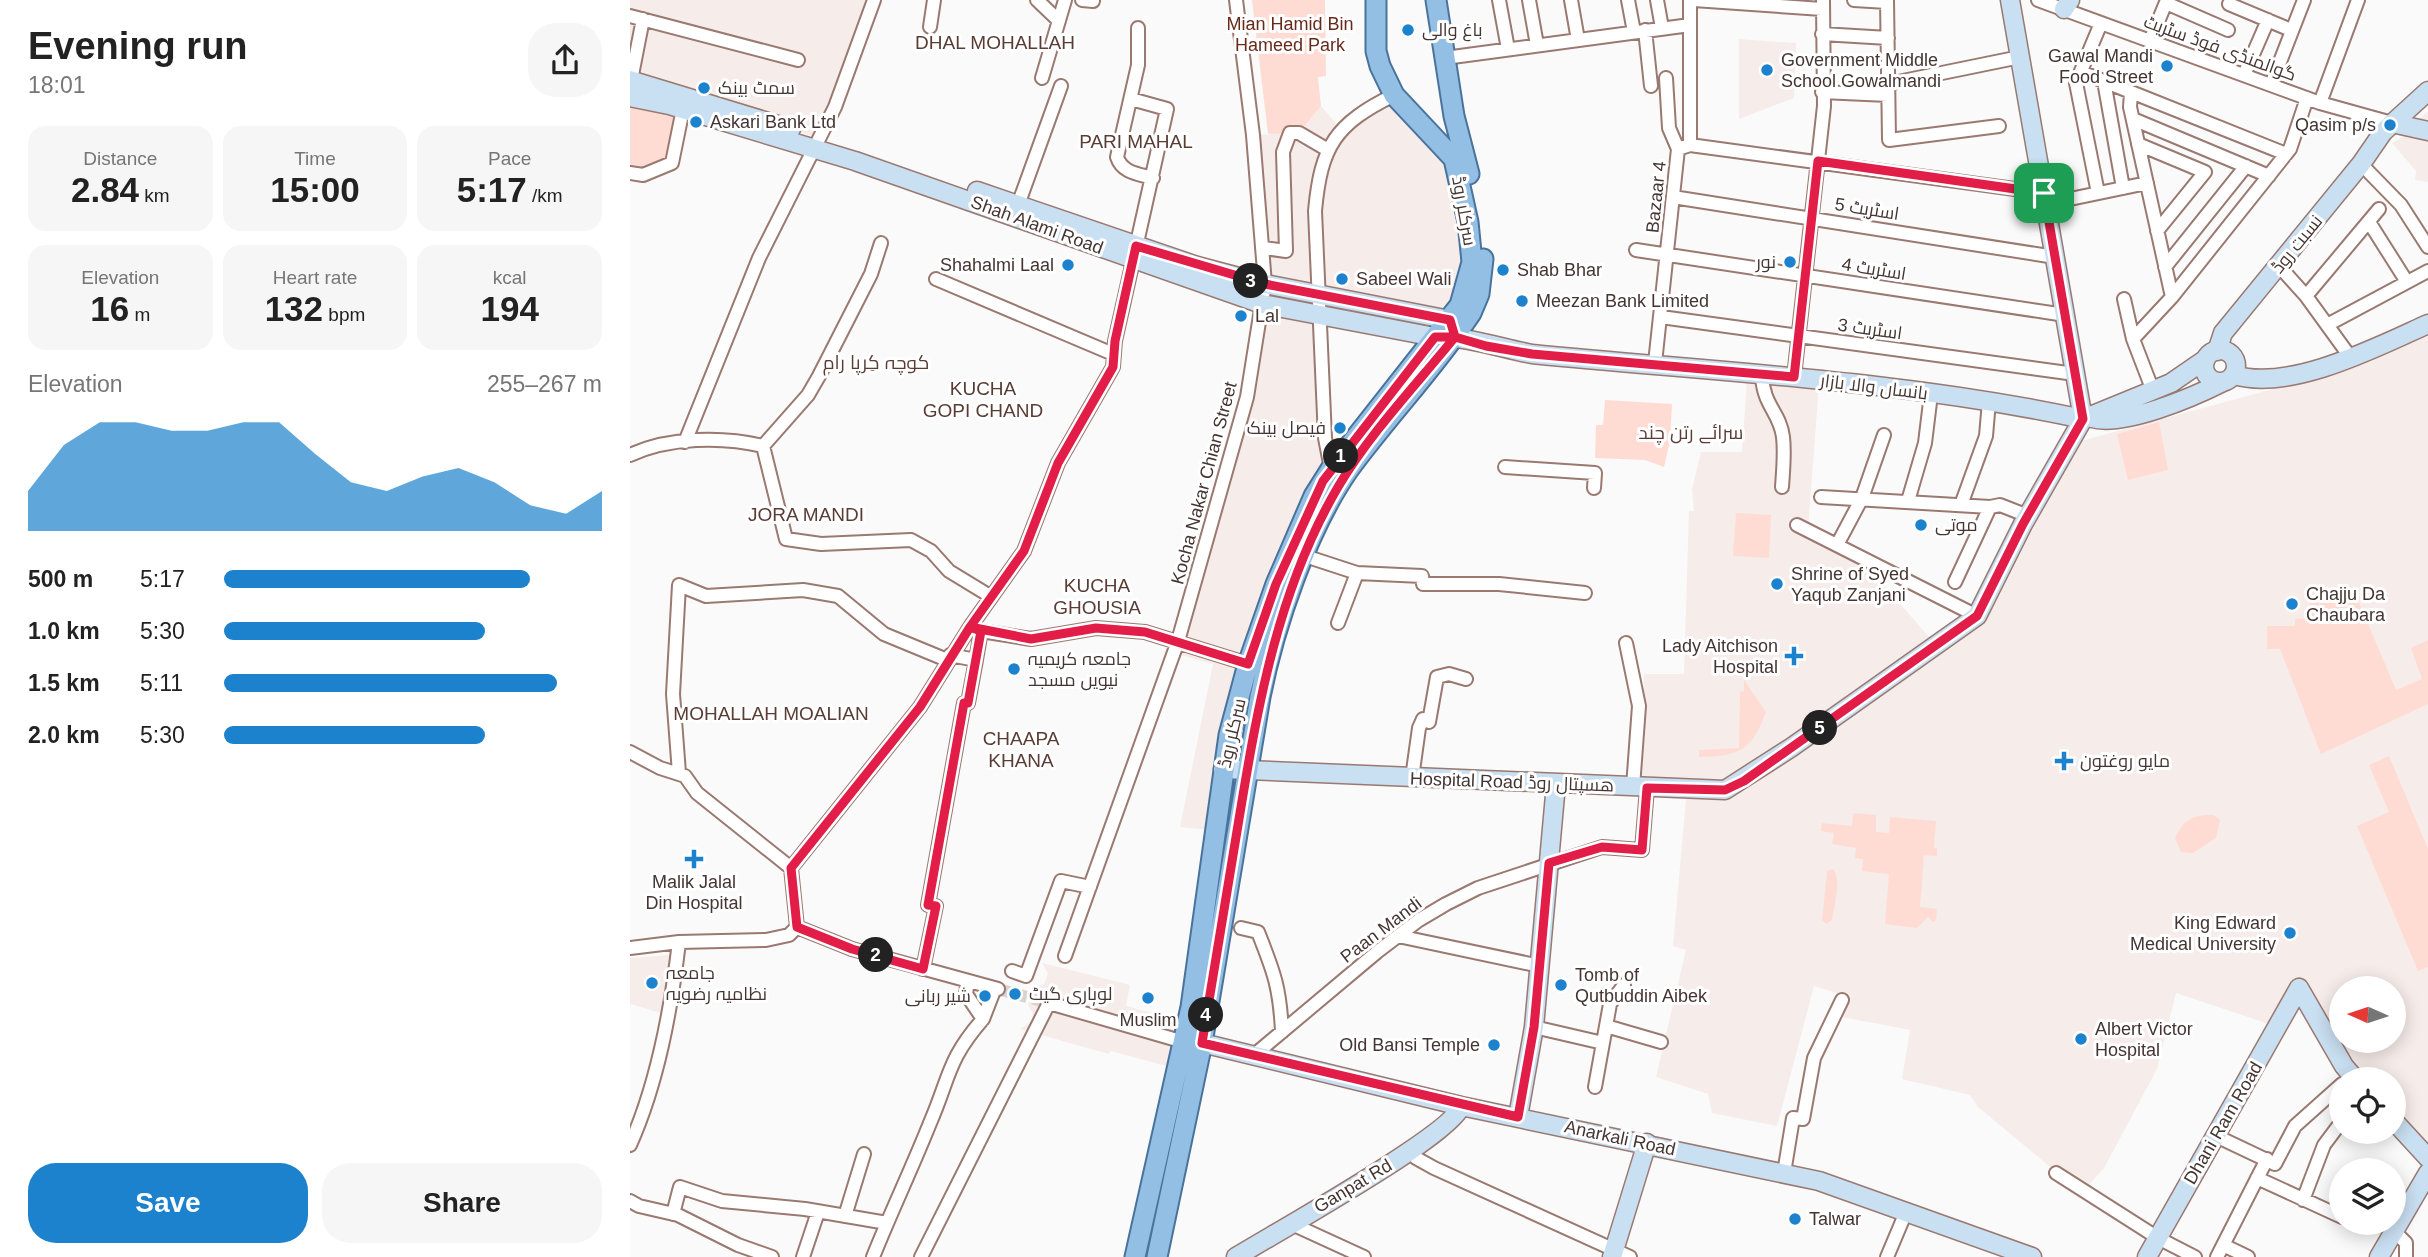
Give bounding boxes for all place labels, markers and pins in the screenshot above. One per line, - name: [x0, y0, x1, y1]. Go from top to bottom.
- place label: باغ والی: [1422, 20, 1483, 42]
- marker: باغ والی: [1400, 22, 1416, 38]
- place label: Gawal Mandi Food Street: [2048, 46, 2153, 87]
- place label: Government Middle School Gowalmandi: [1781, 50, 1941, 91]
- marker: Gawal Mandi Food Street: [2159, 58, 2175, 74]
- marker: Government Middle School Gowalmandi: [1759, 62, 1775, 78]
- place label: سمٹ بینک: [718, 78, 795, 98]
- marker: سمٹ بینک: [696, 80, 712, 96]
- place label: Askari Bank Ltd: [710, 112, 836, 132]
- marker: Askari Bank Ltd: [688, 114, 704, 130]
- place label: Qasim p/s: [2295, 115, 2376, 135]
- marker: Qasim p/s: [2382, 117, 2398, 133]
- pin: [2014, 163, 2074, 223]
- place label: نور: [1755, 252, 1776, 273]
- marker: نور: [1782, 254, 1798, 270]
- place label: Shahalmi Laal: [940, 255, 1054, 275]
- marker: Shahalmi Laal: [1060, 257, 1076, 273]
- place label: Shab Bhar: [1517, 260, 1602, 280]
- marker: Shab Bhar: [1495, 262, 1511, 278]
- pin: 3: [1234, 264, 1268, 298]
- place label: Sabeel Wali: [1356, 269, 1451, 289]
- marker: Sabeel Wali: [1334, 271, 1350, 287]
- place label: Meezan Bank Limited: [1536, 291, 1709, 311]
- marker: Meezan Bank Limited: [1514, 293, 1530, 309]
- place label: Lal: [1255, 306, 1279, 326]
- marker: Lal: [1233, 308, 1249, 324]
- place label: فیصل بینک: [1247, 418, 1326, 439]
- marker: فیصل بینک: [1332, 420, 1348, 436]
- pin: 1: [1324, 438, 1358, 474]
- place label: موتی: [1935, 515, 1978, 536]
- marker: موتی: [1913, 517, 1929, 533]
- place label: Shrine of Syed Yaqub Zanjani: [1791, 564, 1909, 605]
- marker: Shrine of Syed Yaqub Zanjani: [1769, 576, 1785, 592]
- place label: Chajju Da Chaubara: [2306, 584, 2386, 625]
- marker: Chajju Da Chaubara: [2284, 596, 2300, 612]
- place label: Lady Aitchison Hospital: [1662, 636, 1778, 677]
- marker: Lady Aitchison Hospital: [1784, 646, 1804, 666]
- place label: جامعہ کریمیہ نیویں مسجد: [1028, 649, 1131, 691]
- marker: جامعہ کریمیہ نیویں مسجد: [1006, 661, 1022, 677]
- pin: 5: [1802, 710, 1838, 746]
- marker: مایو روغتون: [2054, 751, 2074, 771]
- place label: مایو روغتون: [2080, 751, 2170, 772]
- marker: Malik Jalal Din Hospital: [684, 849, 704, 869]
- place label: Malik Jalal Din Hospital: [645, 872, 743, 913]
- place label: King Edward Medical University: [2130, 913, 2276, 954]
- marker: King Edward Medical University: [2282, 925, 2298, 941]
- pin: 2: [859, 937, 894, 972]
- place label: جامعہ نظامیہ رضویہ: [666, 963, 767, 1005]
- place label: Tomb of Qutbuddin Aibek: [1575, 965, 1708, 1006]
- marker: جامعہ نظامیہ رضویہ: [644, 975, 660, 991]
- marker: Tomb of Qutbuddin Aibek: [1553, 977, 1569, 993]
- place label: لوہاری گیٹ: [1029, 984, 1112, 1006]
- place label: شیر ربانی: [905, 986, 971, 1007]
- marker: لوہاری گیٹ: [1007, 986, 1023, 1002]
- marker: شیر ربانی: [977, 988, 993, 1004]
- marker: Muslim: [1140, 990, 1156, 1006]
- pin: 4: [1188, 998, 1224, 1032]
- place label: Muslim: [1120, 1010, 1177, 1030]
- place label: Albert Victor Hospital: [2095, 1019, 2193, 1060]
- marker: Albert Victor Hospital: [2073, 1031, 2089, 1047]
- place label: Old Bansi Temple: [1339, 1035, 1480, 1055]
- marker: Old Bansi Temple: [1486, 1037, 1502, 1053]
- place label: Talwar: [1809, 1209, 1861, 1229]
- marker: Talwar: [1787, 1211, 1803, 1227]

